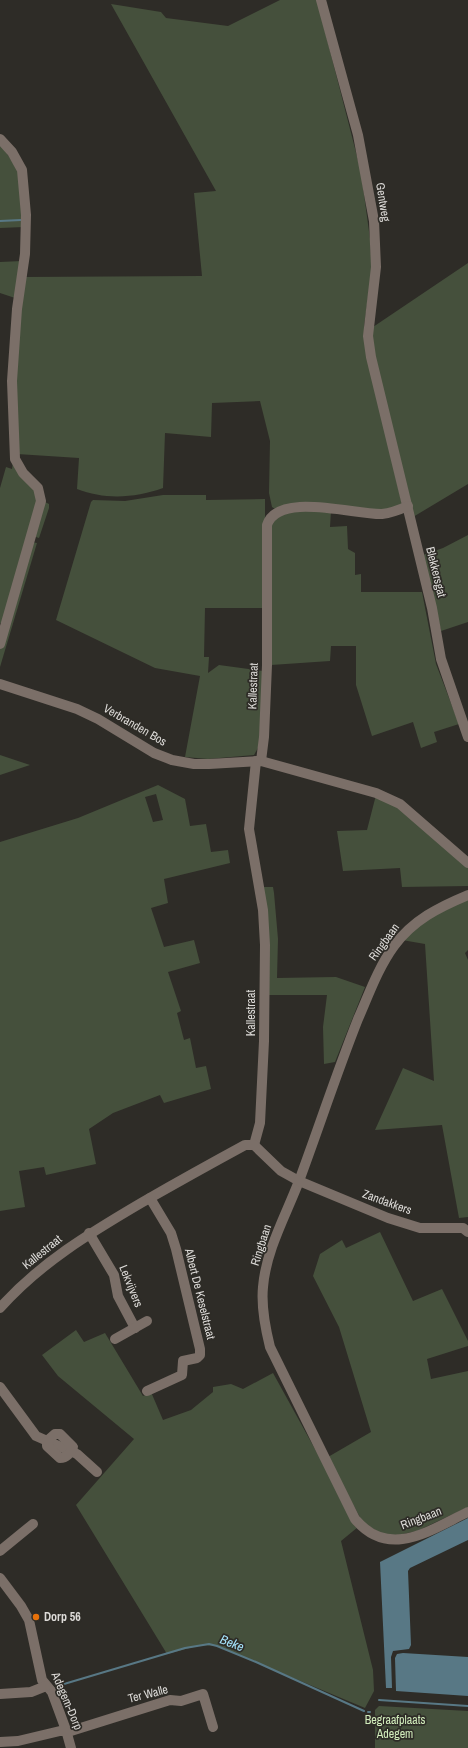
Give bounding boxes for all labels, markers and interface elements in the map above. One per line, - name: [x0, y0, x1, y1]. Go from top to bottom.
- street label: Gentweg: [372, 181, 394, 223]
- street label: Blekkersgat: [422, 545, 450, 599]
- street label: Kallestraat: [244, 662, 262, 710]
- street label: Verbranden Bos: [100, 700, 170, 750]
- street label: Ringbaan: [365, 920, 403, 964]
- street label: Kallestraat: [243, 989, 259, 1036]
- street label: Zandakkers: [360, 1186, 414, 1218]
- street label: Ringbaan: [247, 1222, 275, 1268]
- street label: Kallestraat: [19, 1231, 65, 1273]
- street label: Albert De Keselstraat: [181, 1246, 219, 1341]
- street label: Lekvijvers: [115, 1262, 147, 1310]
- street label: Ringbaan: [398, 1503, 444, 1533]
- place label: Dorp 56: [44, 1609, 81, 1625]
- marker: Dorp 56: [31, 1612, 41, 1622]
- water label: Beke: [218, 1631, 246, 1655]
- street label: Adegem-Dorp: [47, 1669, 86, 1732]
- street label: Ter Walle: [126, 1681, 170, 1707]
- park label: Begraafplaats Adegem: [365, 1712, 425, 1742]

